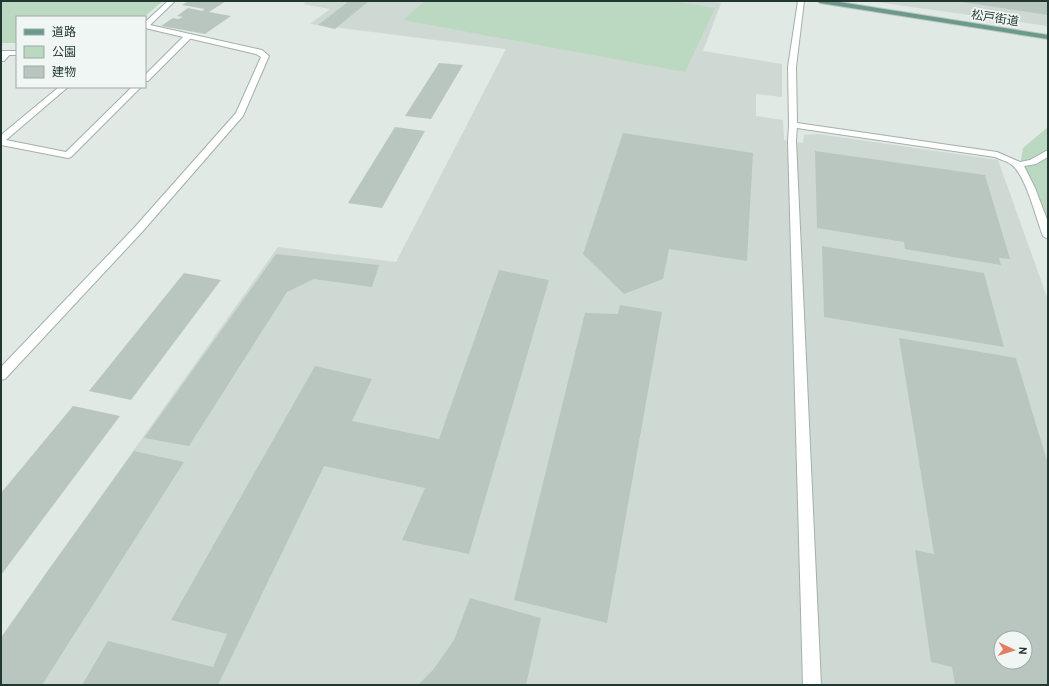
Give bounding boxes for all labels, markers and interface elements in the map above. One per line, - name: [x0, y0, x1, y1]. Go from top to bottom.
- street label: 松戸街道: [970, 7, 1020, 31]
- legend: [16, 16, 146, 88]
- text: 道路: [52, 25, 76, 41]
- text: 公園: [52, 45, 76, 61]
- text: 建物: [52, 65, 76, 81]
- north arrow: [993, 630, 1033, 670]
- text: N: [1015, 646, 1029, 655]

